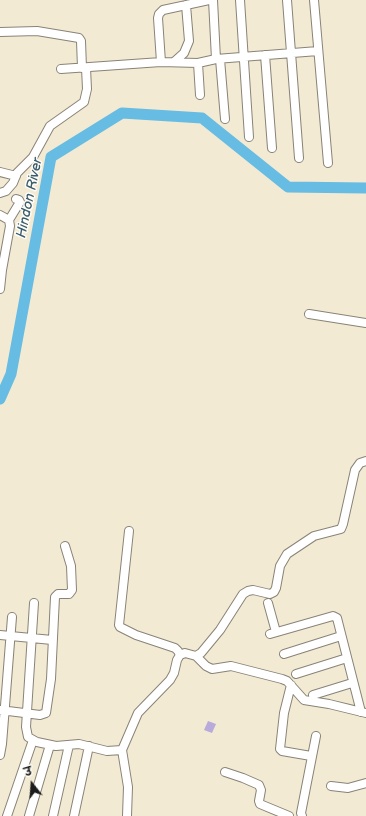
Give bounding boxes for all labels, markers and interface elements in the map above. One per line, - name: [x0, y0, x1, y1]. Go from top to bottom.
- water label: Hindon River: [13, 156, 47, 240]
- north arrow: [12, 764, 52, 804]
- text: उ: [23, 765, 34, 779]

